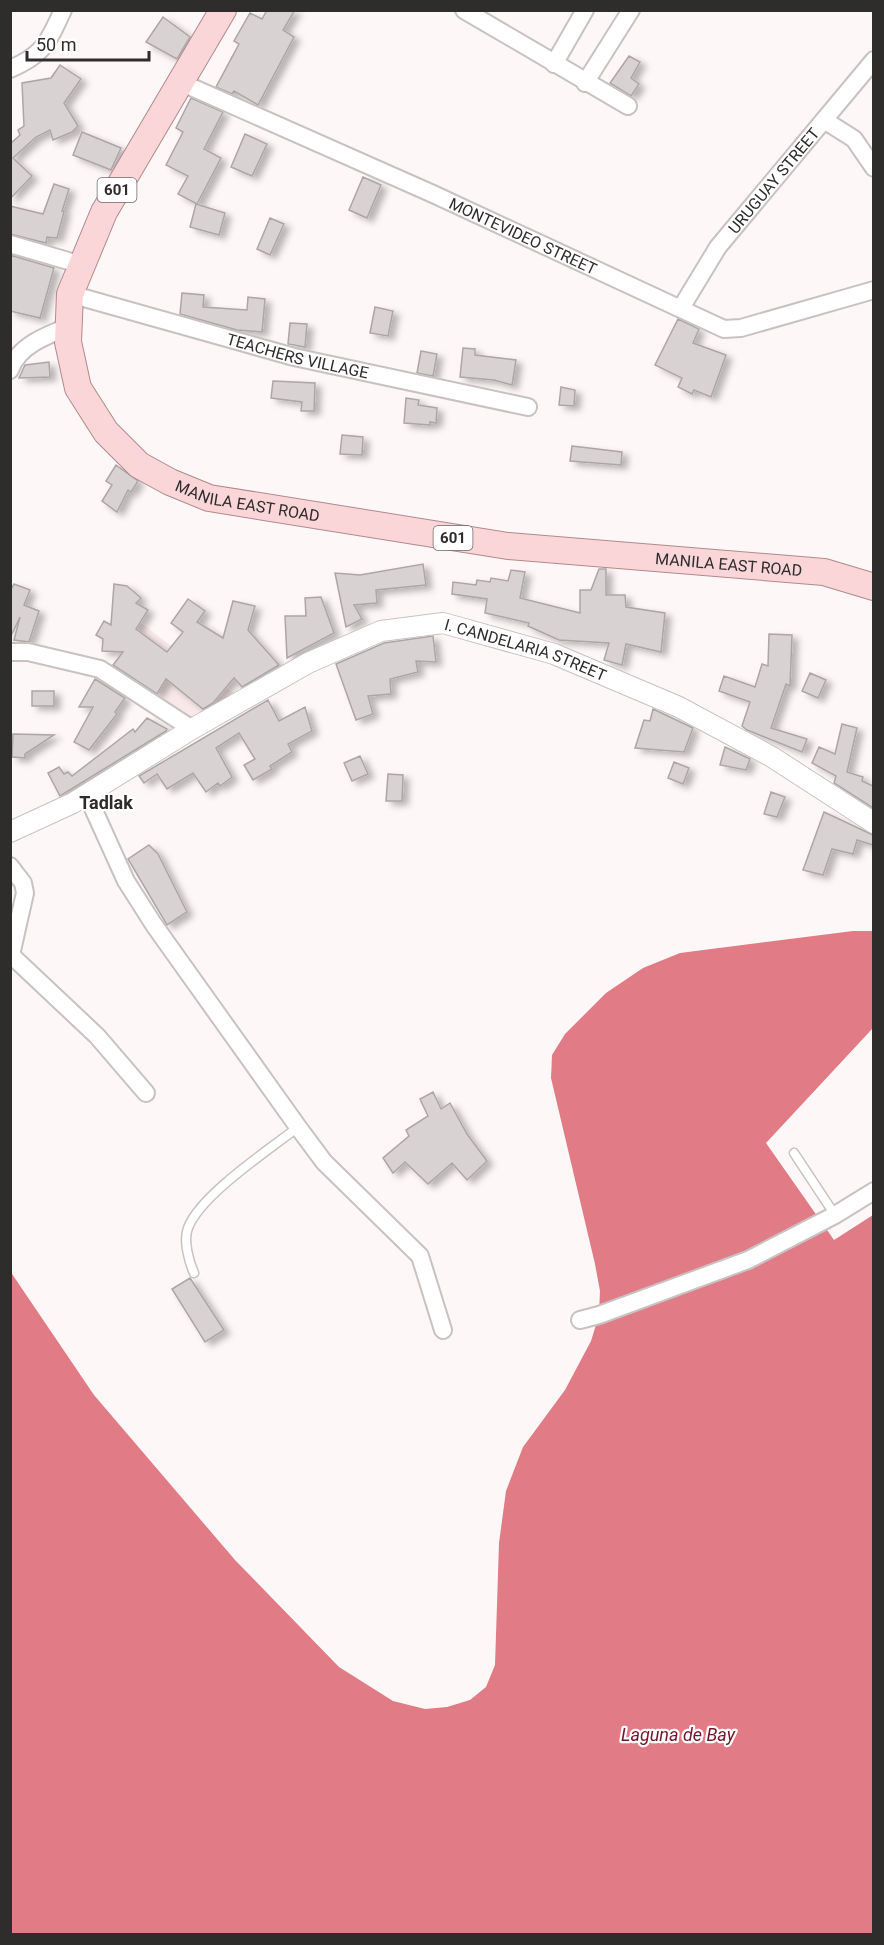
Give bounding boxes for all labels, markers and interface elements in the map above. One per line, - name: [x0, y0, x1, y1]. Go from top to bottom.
- scale bar: [27, 24, 148, 62]
- text: 50 m: [36, 34, 76, 55]
- street label: URUGUAY STREET: [724, 123, 823, 237]
- road number: 601: [98, 178, 136, 202]
- street label: MONTEVIDEO STREET: [446, 193, 600, 278]
- street label: TEACHERS VILLAGE: [225, 329, 370, 382]
- street label: MANILA EAST ROAD: [173, 476, 321, 525]
- road number: 601: [434, 526, 472, 550]
- street label: MANILA EAST ROAD: [655, 549, 803, 580]
- street label: I. CANDELARIA STREET: [443, 614, 610, 685]
- district label: Tadlak: [79, 792, 133, 813]
- water label: Laguna de Bay: [621, 1724, 736, 1745]

